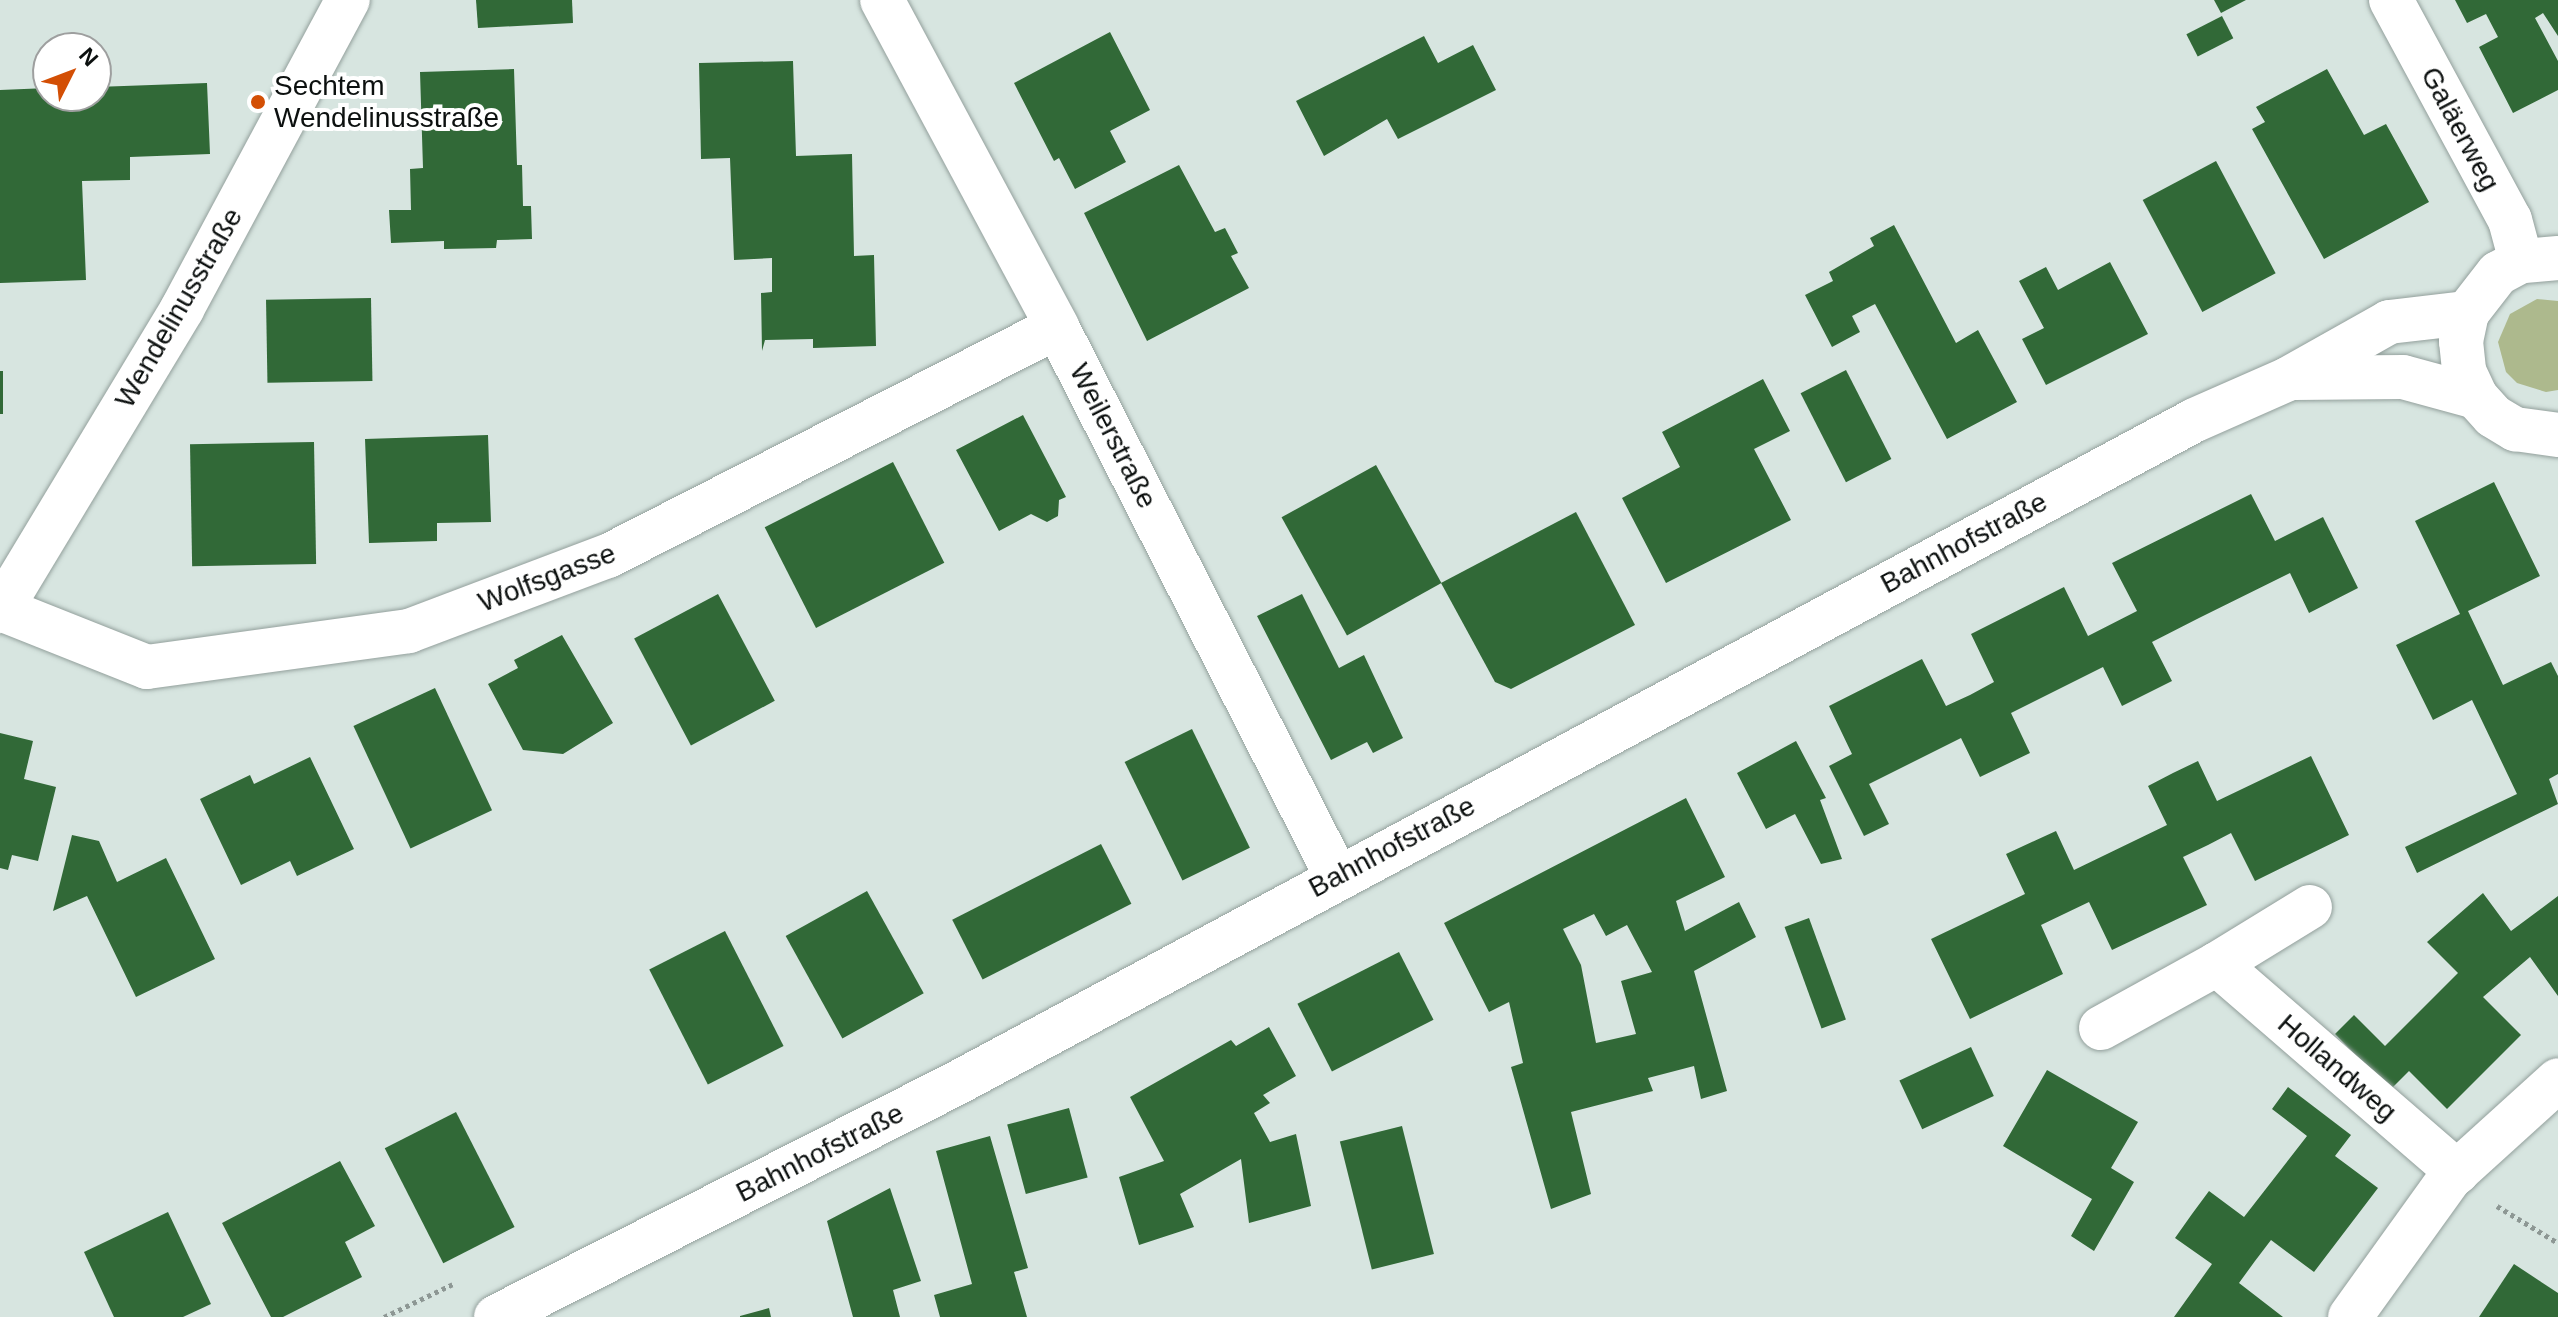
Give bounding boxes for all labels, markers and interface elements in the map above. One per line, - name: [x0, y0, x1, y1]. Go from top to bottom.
- north arrow: [32, 32, 112, 112]
- text: N: [74, 43, 103, 71]
- street label: Galäerweg: [2413, 61, 2507, 197]
- place label: Sechtem Wendelinusstraße: [274, 69, 499, 135]
- marker: Sechtem Wendelinusstraße: [249, 93, 267, 111]
- street label: Wendelinusstraße: [108, 202, 250, 414]
- street label: Weilerstraße: [1062, 358, 1164, 514]
- street label: Bahnhofstraße: [1875, 485, 2053, 601]
- street label: Wolfsgasse: [474, 536, 620, 620]
- street label: Bahnhofstraße: [1303, 789, 1481, 905]
- street label: Hollandweg: [2271, 1007, 2403, 1129]
- street label: Bahnhofstraße: [731, 1096, 909, 1210]

